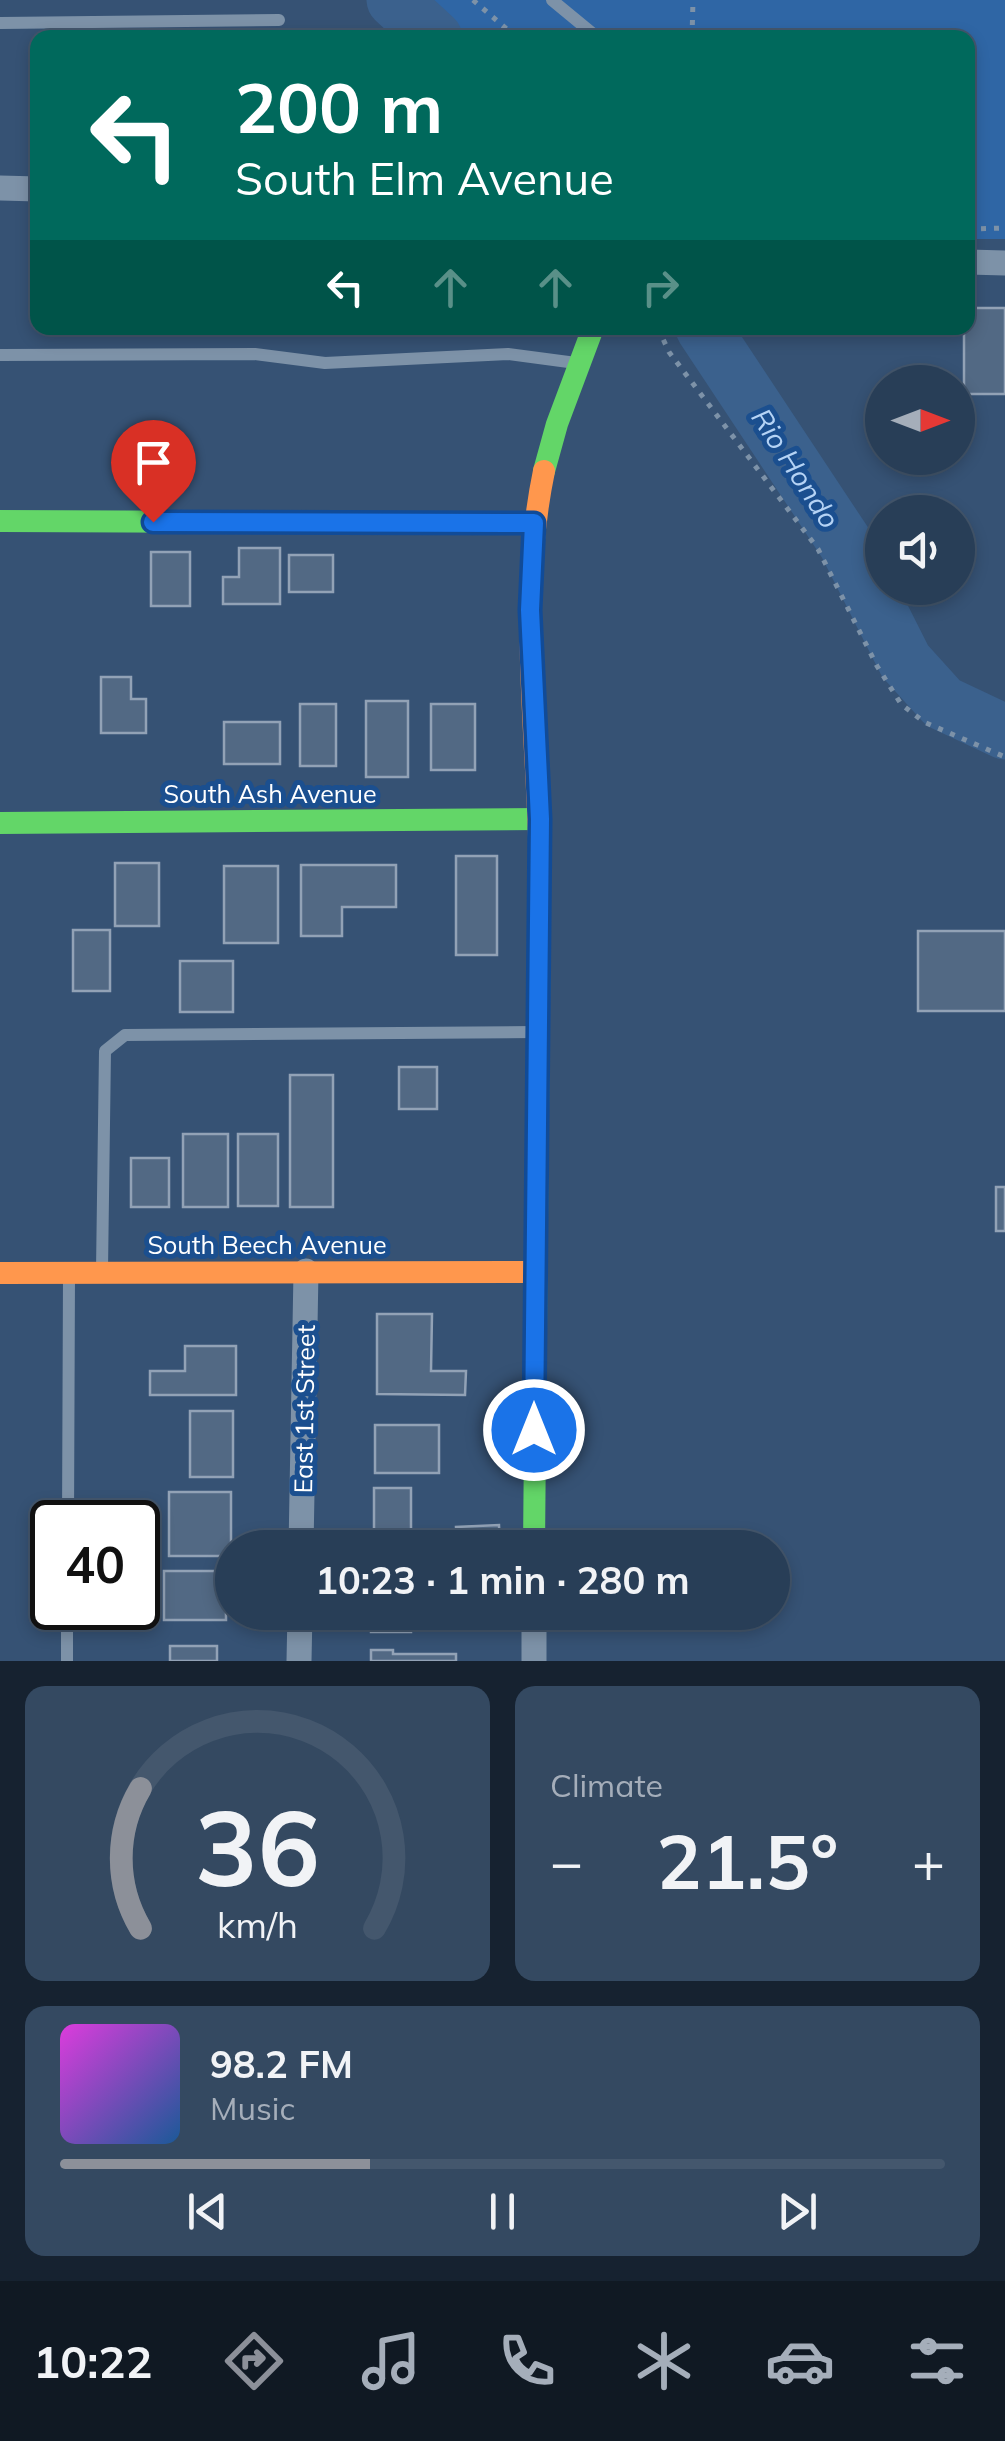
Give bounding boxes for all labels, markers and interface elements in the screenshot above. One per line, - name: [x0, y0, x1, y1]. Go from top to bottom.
- text: 200 m: [235, 63, 443, 151]
- icon: left: [70, 70, 200, 200]
- text: South Elm Avenue: [235, 150, 614, 206]
- icon: left: [318, 260, 373, 315]
- icon: ahead: [423, 260, 478, 315]
- icon: ahead: [528, 260, 583, 315]
- icon: right: [633, 260, 688, 315]
- north arrow: [865, 365, 975, 475]
- map controls: [865, 365, 975, 605]
- water label: Rio Hondo: [744, 401, 848, 535]
- pin: [111, 420, 196, 523]
- icon: arrive: [126, 435, 181, 490]
- button: sound: [865, 495, 975, 605]
- street label: South Ash Avenue: [163, 778, 377, 809]
- street label: South Beech Avenue: [147, 1229, 387, 1260]
- street label: East 1st Street: [287, 1324, 321, 1494]
- position arrow: [482, 1378, 586, 1482]
- speed limit sign: 40: [30, 1500, 160, 1630]
- text: 10:23 · 1 min · 280 m: [315, 1556, 690, 1604]
- text: Climate: [550, 1765, 663, 1805]
- text: 36: [195, 1781, 320, 1912]
- text: 21.5°: [656, 1814, 839, 1908]
- text: −: [550, 1827, 583, 1896]
- text: +: [912, 1827, 945, 1896]
- text: km/h: [217, 1902, 298, 1947]
- text: 98.2 FM: [210, 2040, 353, 2088]
- text: Music: [210, 2088, 295, 2128]
- icon: previous: [180, 2184, 235, 2239]
- icon: pause: [475, 2184, 530, 2239]
- icon: next: [770, 2184, 825, 2239]
- icon: directions: [219, 2326, 289, 2396]
- icon: music: [356, 2326, 426, 2396]
- icon: phone: [492, 2326, 562, 2396]
- icon: climate: [629, 2326, 699, 2396]
- icon: car: [765, 2326, 835, 2396]
- icon: filters: [902, 2326, 972, 2396]
- text: 10:22: [33, 2333, 152, 2389]

